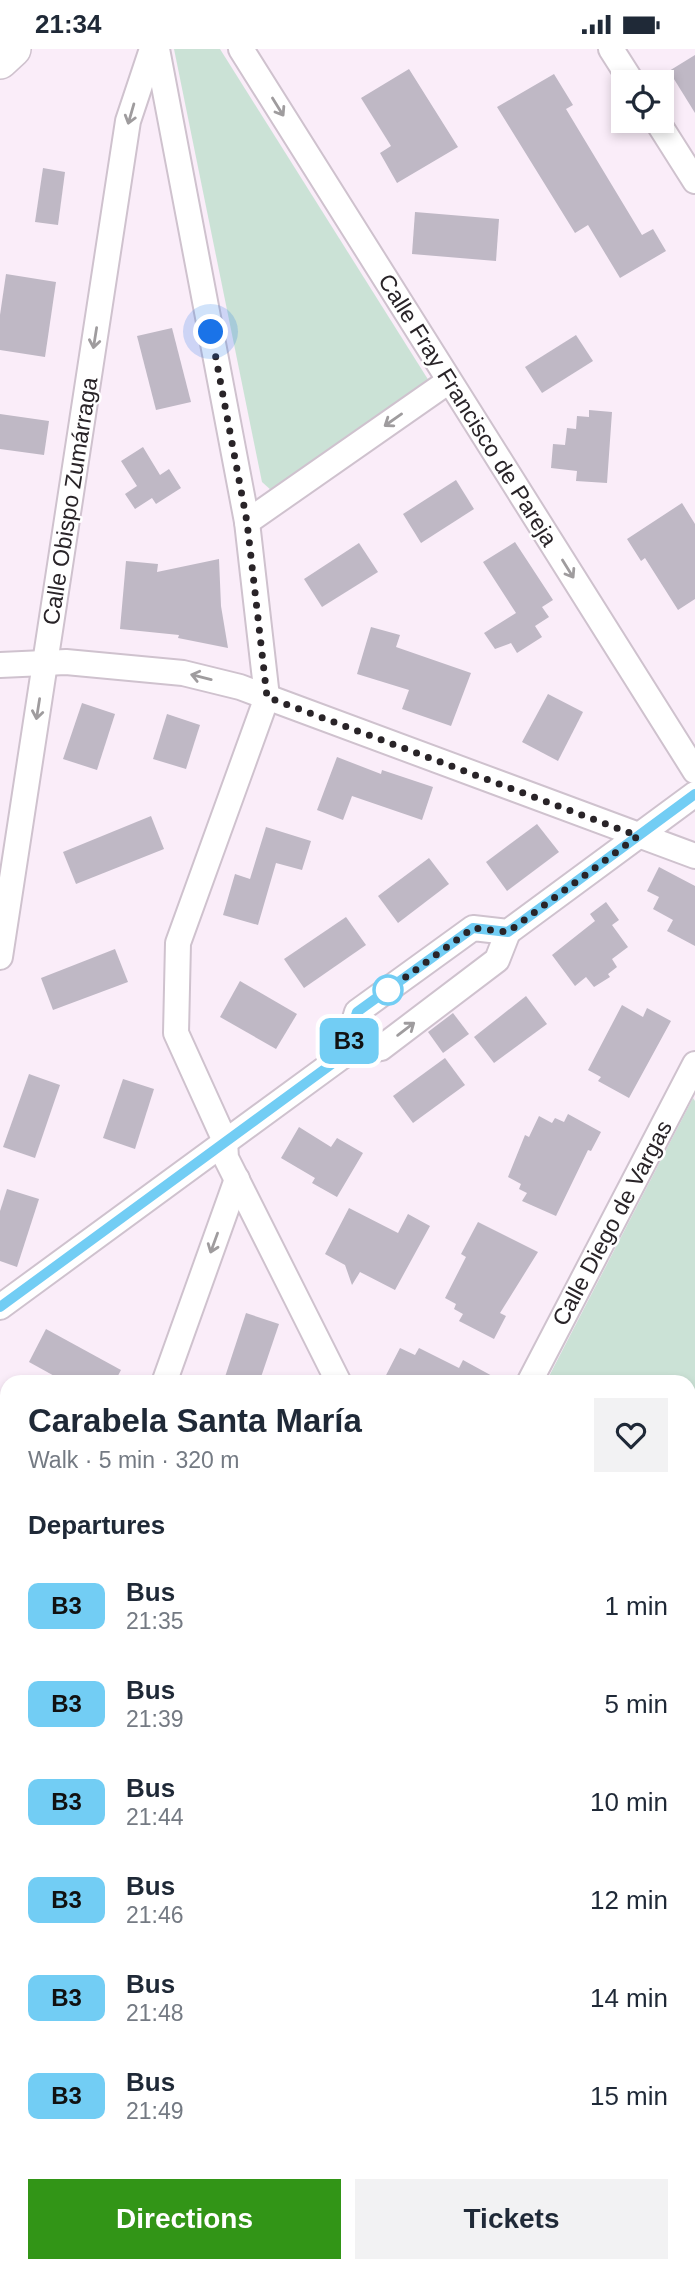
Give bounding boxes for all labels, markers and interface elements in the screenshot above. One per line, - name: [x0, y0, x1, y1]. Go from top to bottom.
- text: 21:34: [35, 9, 102, 39]
- map controls: [611, 70, 674, 133]
- button: locate: [611, 70, 674, 133]
- one-way arrow: [271, 96, 285, 116]
- one-way arrow: [124, 102, 137, 125]
- street label: Calle Fray Francisco de Pareja: [373, 269, 563, 551]
- your location: [193, 314, 228, 349]
- one-way arrow: [88, 327, 101, 349]
- street label: Calle Obispo Zumárraga: [38, 375, 102, 627]
- one-way arrow: [384, 413, 403, 427]
- one-way arrow: [561, 559, 575, 579]
- one-way arrow: [191, 670, 213, 683]
- one-way arrow: [32, 697, 45, 720]
- unlabelled marker: [373, 975, 403, 1005]
- line badge: B3: [318, 1018, 380, 1064]
- one-way arrow: [396, 1022, 414, 1037]
- text: B3: [334, 1027, 364, 1054]
- street label: Calle Diego de Vargas: [547, 1116, 677, 1330]
- one-way arrow: [207, 1232, 219, 1254]
- button: heart: [594, 1398, 668, 1472]
- text: Carabela Santa María: [28, 1402, 362, 1439]
- text: Walk · 5 min · 320 m: [28, 1447, 239, 1473]
- text: Departures: [28, 1510, 165, 1540]
- text: Bus: [126, 1577, 175, 1607]
- text: 1 min: [604, 1591, 668, 1621]
- text: B3: [51, 1592, 82, 1619]
- text: 21:35: [126, 1608, 184, 1634]
- text: Bus: [126, 1675, 175, 1705]
- text: 5 min: [604, 1689, 668, 1719]
- text: B3: [51, 1690, 82, 1717]
- text: 21:39: [126, 1706, 184, 1732]
- text: Bus: [126, 1773, 175, 1803]
- text: 10 min: [590, 1787, 668, 1817]
- text: B3: [51, 1788, 82, 1815]
- text: 21:44: [126, 1804, 184, 1830]
- text: Bus: [126, 1871, 175, 1901]
- text: 12 min: [590, 1885, 668, 1915]
- text: B3: [51, 1886, 82, 1913]
- text: 21:46: [126, 1902, 184, 1928]
- text: Bus: [126, 1969, 175, 1999]
- text: 14 min: [590, 1983, 668, 2013]
- text: B3: [51, 1984, 82, 2011]
- text: 21:48: [126, 2000, 184, 2026]
- text: Bus: [126, 2067, 175, 2097]
- text: 15 min: [590, 2081, 668, 2111]
- text: B3: [51, 2082, 82, 2109]
- text: 21:49: [126, 2098, 184, 2124]
- button: Directions: [28, 2179, 341, 2259]
- button: Tickets: [355, 2179, 668, 2259]

